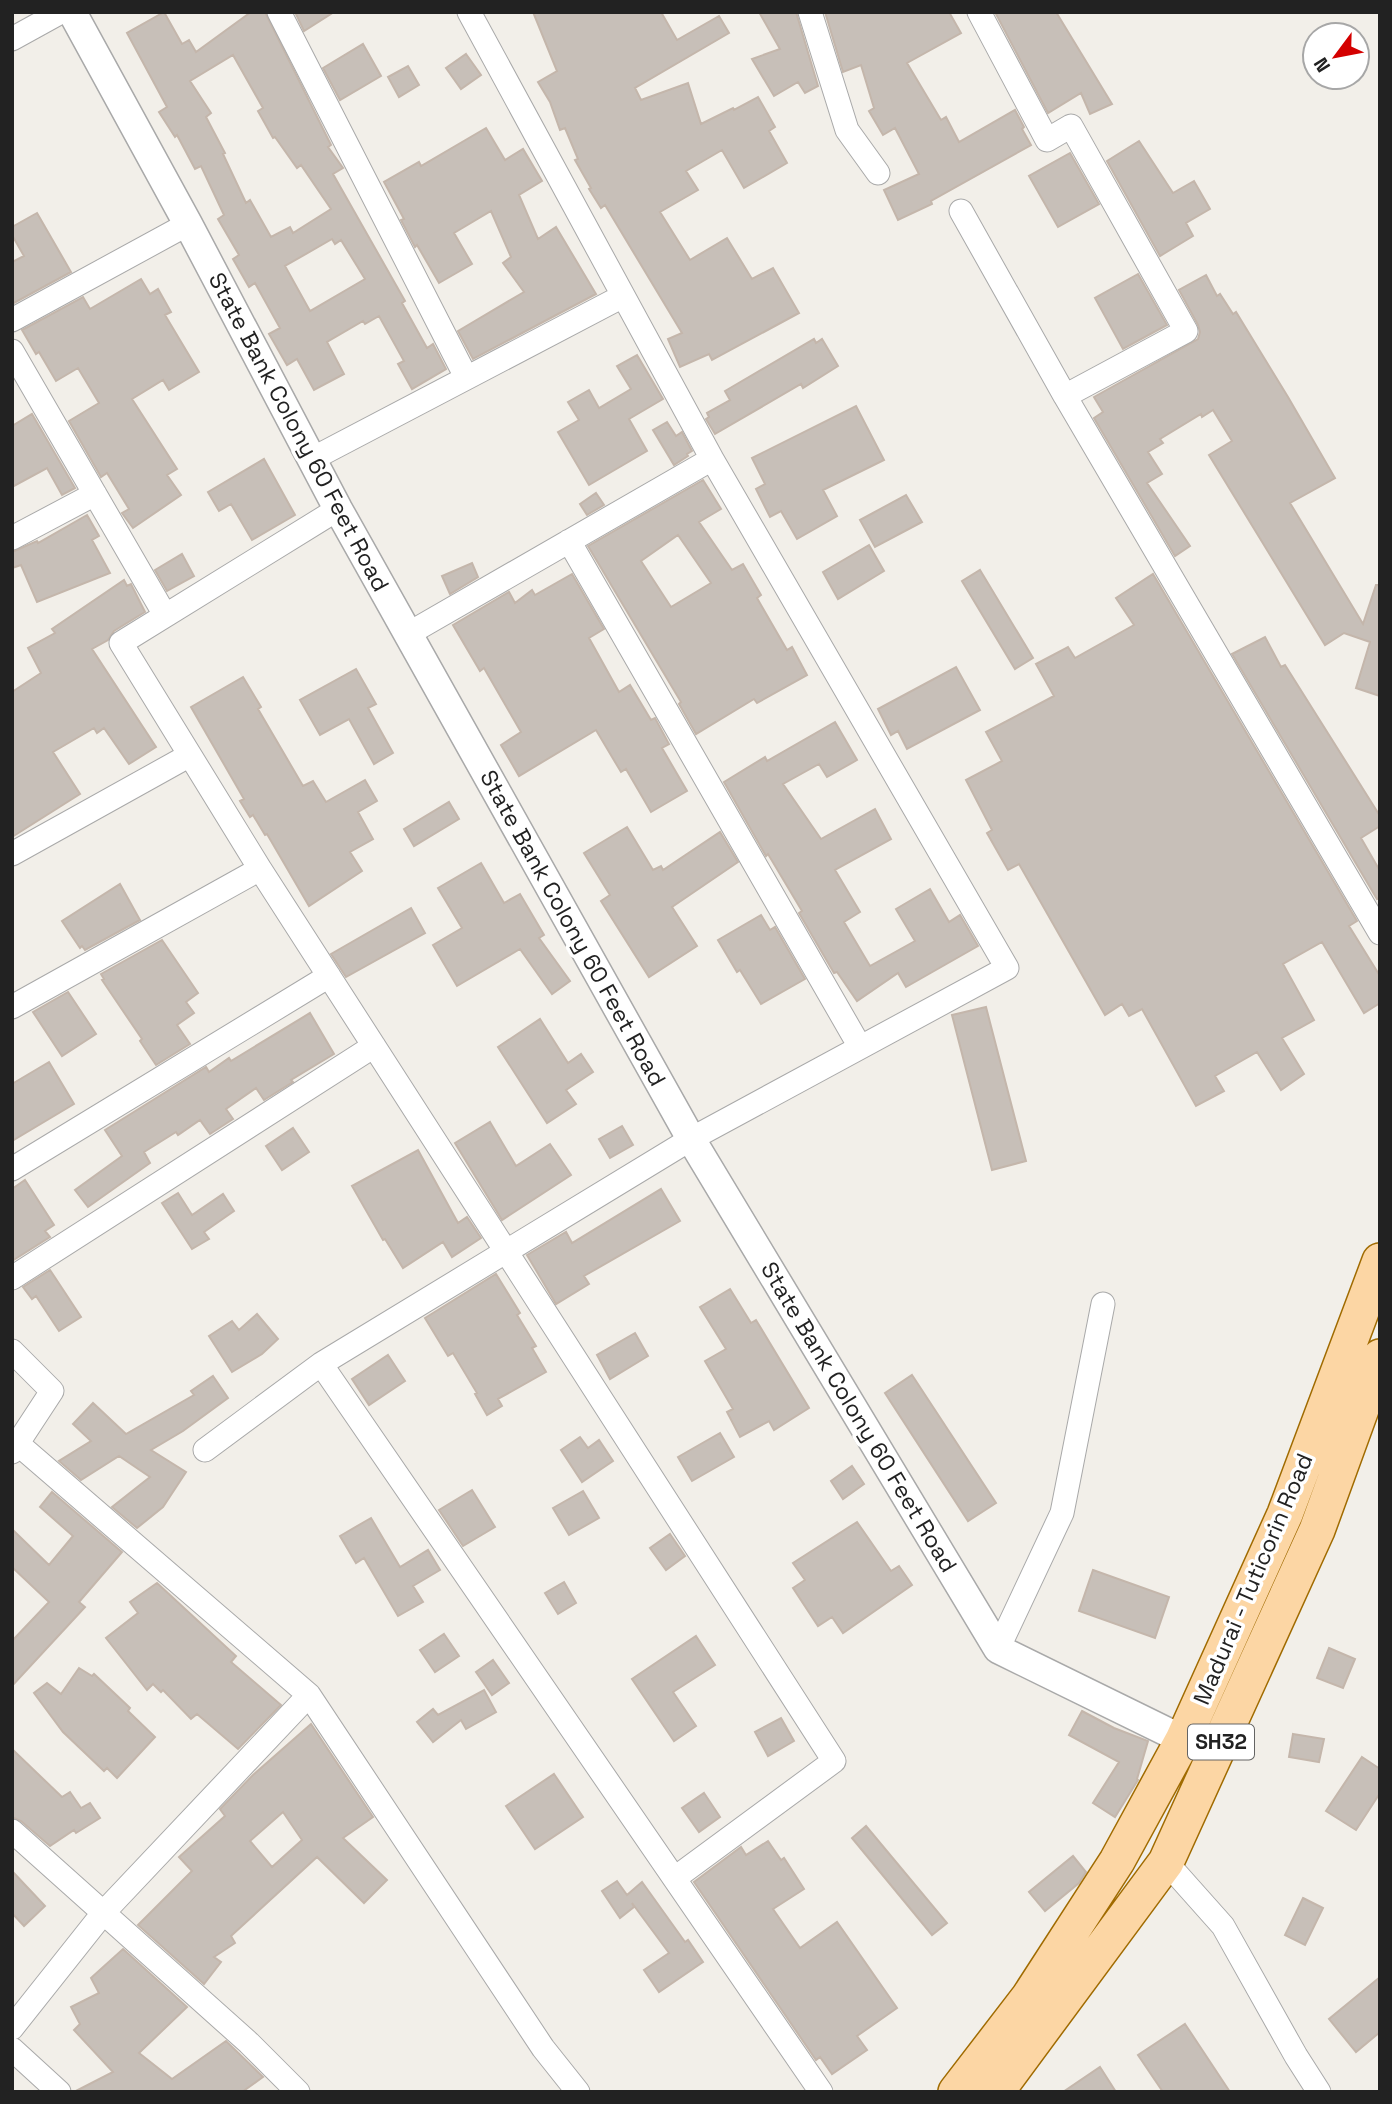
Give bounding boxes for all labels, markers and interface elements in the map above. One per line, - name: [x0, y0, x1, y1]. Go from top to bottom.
- north arrow: [1301, 21, 1371, 91]
- text: N: [1308, 53, 1336, 77]
- street label: State Bank Colony 60 Feet Road: [202, 267, 396, 597]
- street label: State Bank Colony 60 Feet Road: [473, 765, 673, 1091]
- street label: State Bank Colony 60 Feet Road: [754, 1256, 964, 1578]
- street label: Madurai - Tuticorin Road: [1186, 1449, 1320, 1709]
- road number: SH32: [1188, 1724, 1254, 1760]

